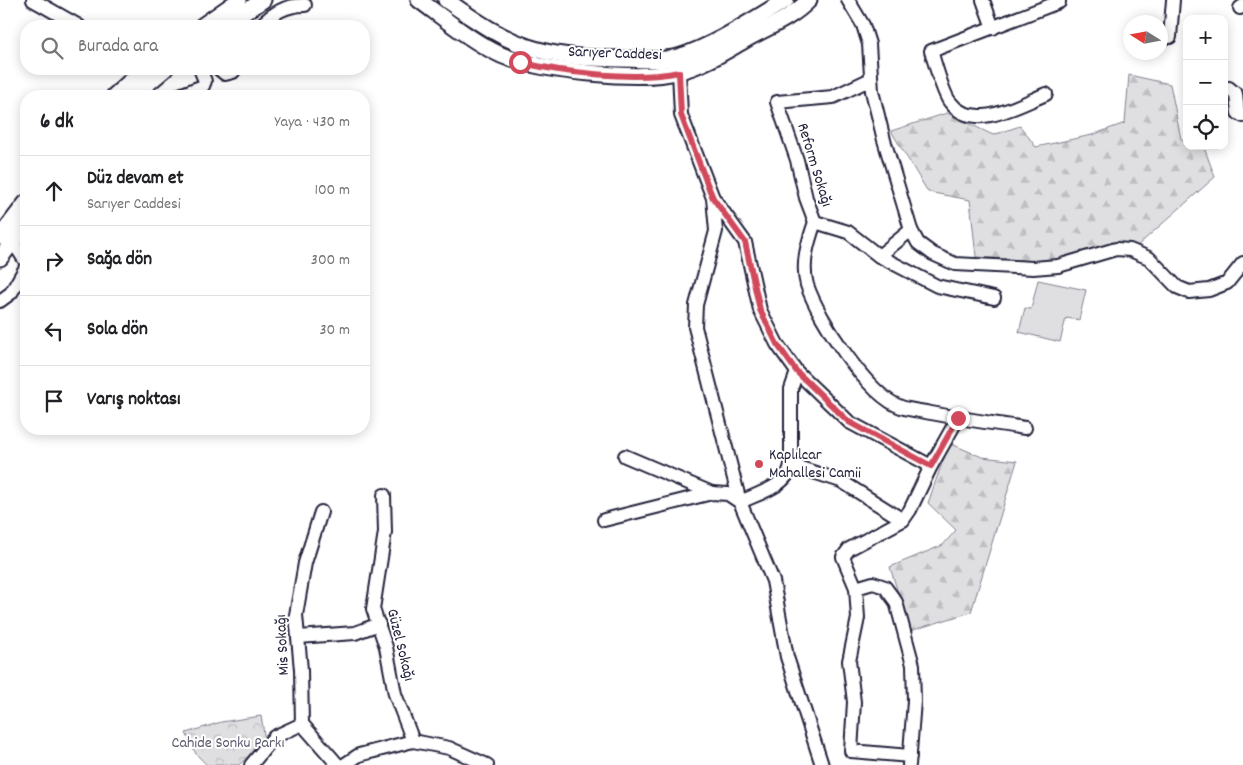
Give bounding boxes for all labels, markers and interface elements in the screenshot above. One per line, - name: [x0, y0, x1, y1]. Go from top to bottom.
- north arrow: [1123, 15, 1168, 60]
- map controls: [1183, 15, 1228, 150]
- button: +: [1183, 15, 1228, 60]
- search box: [20, 20, 370, 75]
- icon: search: [38, 34, 66, 62]
- text: Burada ara: [78, 34, 158, 61]
- street label: Sarıyer Caddesi: [568, 41, 662, 67]
- route start: [509, 51, 532, 74]
- button: −: [1183, 60, 1228, 105]
- button: locate: [1183, 105, 1228, 150]
- text: 6 dk: [40, 108, 74, 138]
- text: Yaya · 430 m: [275, 111, 350, 134]
- street label: Reform Sokağı: [790, 120, 838, 210]
- text: Düz devam et: [87, 166, 183, 193]
- icon: ahead: [40, 177, 68, 205]
- text: 100 m: [314, 179, 350, 202]
- text: Sarıyer Caddesi: [87, 193, 181, 216]
- icon: right: [40, 247, 68, 275]
- text: Sağa dön: [87, 247, 152, 274]
- text: 300 m: [311, 249, 350, 272]
- icon: left: [40, 317, 68, 345]
- text: Sola dön: [87, 317, 148, 344]
- text: 30 m: [320, 319, 350, 342]
- icon: arrive: [40, 387, 68, 415]
- text: Varış noktası: [87, 387, 181, 414]
- route end: [947, 407, 970, 430]
- place label: Kaplılcar Mahallesi Camii: [769, 444, 861, 485]
- marker: Kaplılcar Mahallesi Camii: [753, 458, 765, 470]
- street label: Güzel Sokağı: [380, 606, 420, 684]
- street label: Mis Sokağı: [270, 614, 296, 676]
- park label: Cahide Sonku Parkı: [172, 732, 284, 755]

